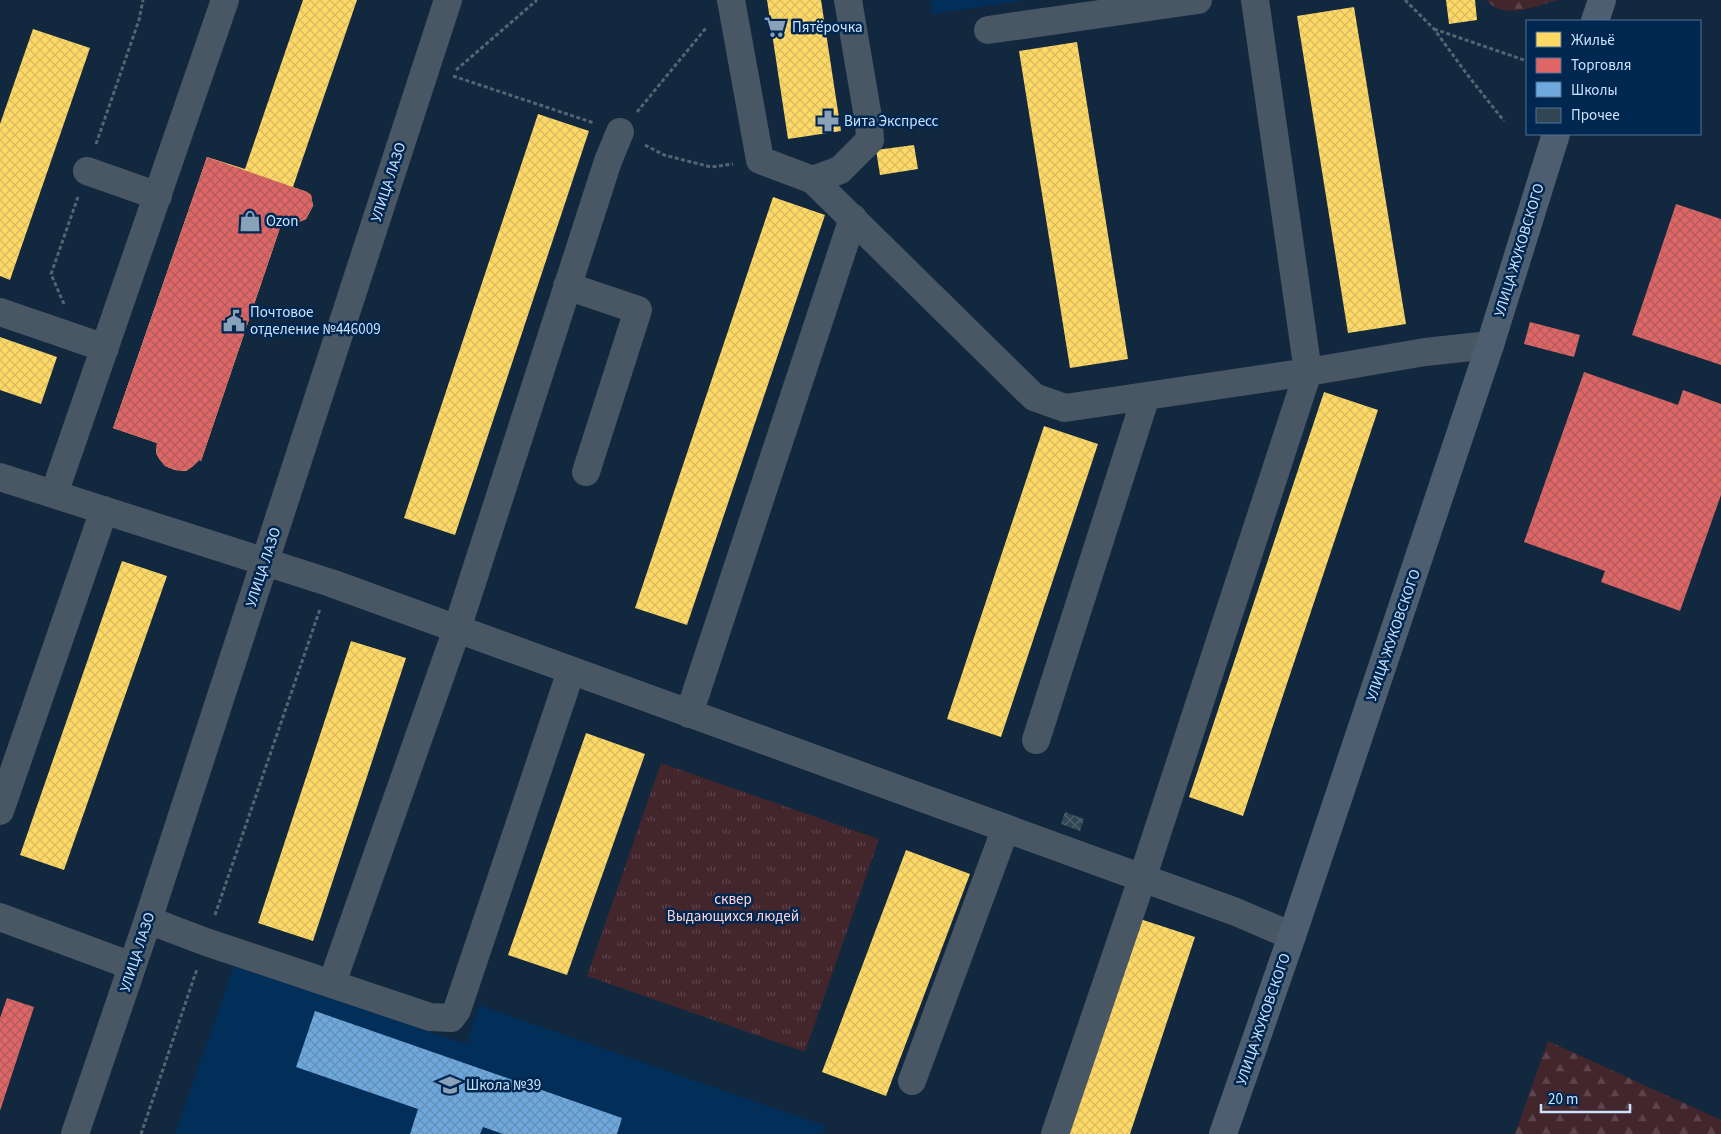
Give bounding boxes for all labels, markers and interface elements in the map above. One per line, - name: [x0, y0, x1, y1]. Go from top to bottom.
- supermarket icon: Пятёрочка: [762, 14, 788, 40]
- place label: Пятёрочка: [792, 17, 863, 38]
- legend: [1526, 20, 1701, 135]
- text: Жильё: [1571, 30, 1615, 51]
- text: Торговля: [1571, 55, 1631, 76]
- text: Школы: [1571, 80, 1618, 101]
- text: Прочее: [1571, 105, 1620, 126]
- pharmacy icon: Вита Экспресс: [815, 108, 841, 134]
- place label: Вита Экспресс: [844, 111, 939, 132]
- street label: УЛИЦА ЛАЗО: [366, 140, 411, 225]
- street label: УЛИЦА ЖУКОВСКОГО: [1489, 181, 1550, 319]
- shop icon: Ozon: [237, 208, 263, 234]
- place label: Ozon: [266, 211, 298, 232]
- place label: Почтовое отделение №446009: [250, 302, 381, 340]
- public building icon: Почтовое отделение №446009: [221, 308, 247, 334]
- street label: УЛИЦА ЛАЗО: [241, 525, 286, 610]
- street label: УЛИЦА ЖУКОВСКОГО: [1361, 566, 1426, 704]
- park label: сквер Выдающихся людей: [667, 889, 799, 927]
- street label: УЛИЦА ЛАЗО: [115, 910, 160, 995]
- street label: УЛИЦА ЖУКОВСКОГО: [1231, 950, 1296, 1088]
- school or university icon: Школа №39: [437, 1072, 463, 1098]
- place label: Школа №39: [466, 1075, 541, 1096]
- scale bar: [1541, 1082, 1630, 1114]
- text: 20 m: [1548, 1089, 1578, 1110]

